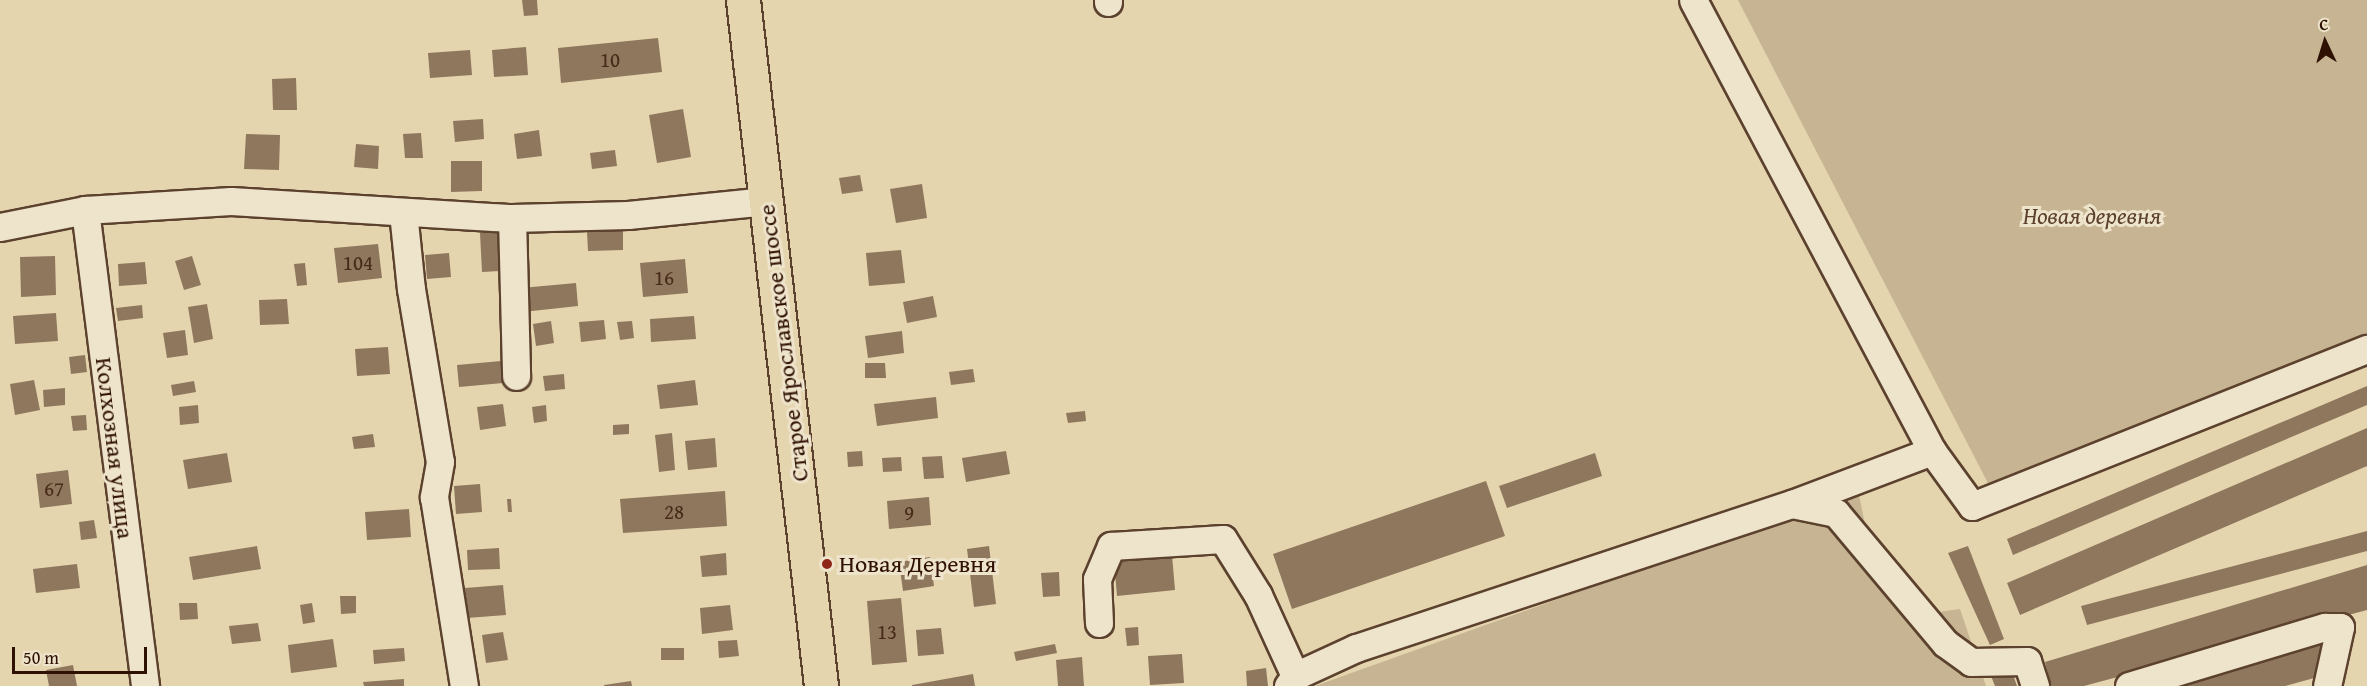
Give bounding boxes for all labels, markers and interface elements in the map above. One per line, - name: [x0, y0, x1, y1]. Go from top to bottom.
- north arrow: [2295, 12, 2355, 72]
- text: С: [2318, 12, 2329, 36]
- house number: 10: [600, 47, 620, 73]
- park label: Новая деревня: [2023, 202, 2161, 230]
- street label: Старое Ярославское шоссе: [752, 203, 814, 483]
- house number: 104: [343, 250, 373, 276]
- house number: 16: [654, 265, 674, 291]
- street label: Колхозная улица: [90, 356, 140, 540]
- house number: 67: [44, 476, 64, 502]
- house number: 28: [664, 499, 684, 525]
- house number: 9: [904, 500, 914, 526]
- place label: Новая Деревня: [839, 550, 996, 578]
- marker: Новая Деревня: [820, 557, 834, 571]
- house number: 13: [877, 619, 897, 645]
- scale bar: [15, 635, 150, 673]
- text: 50 m: [23, 644, 59, 671]

